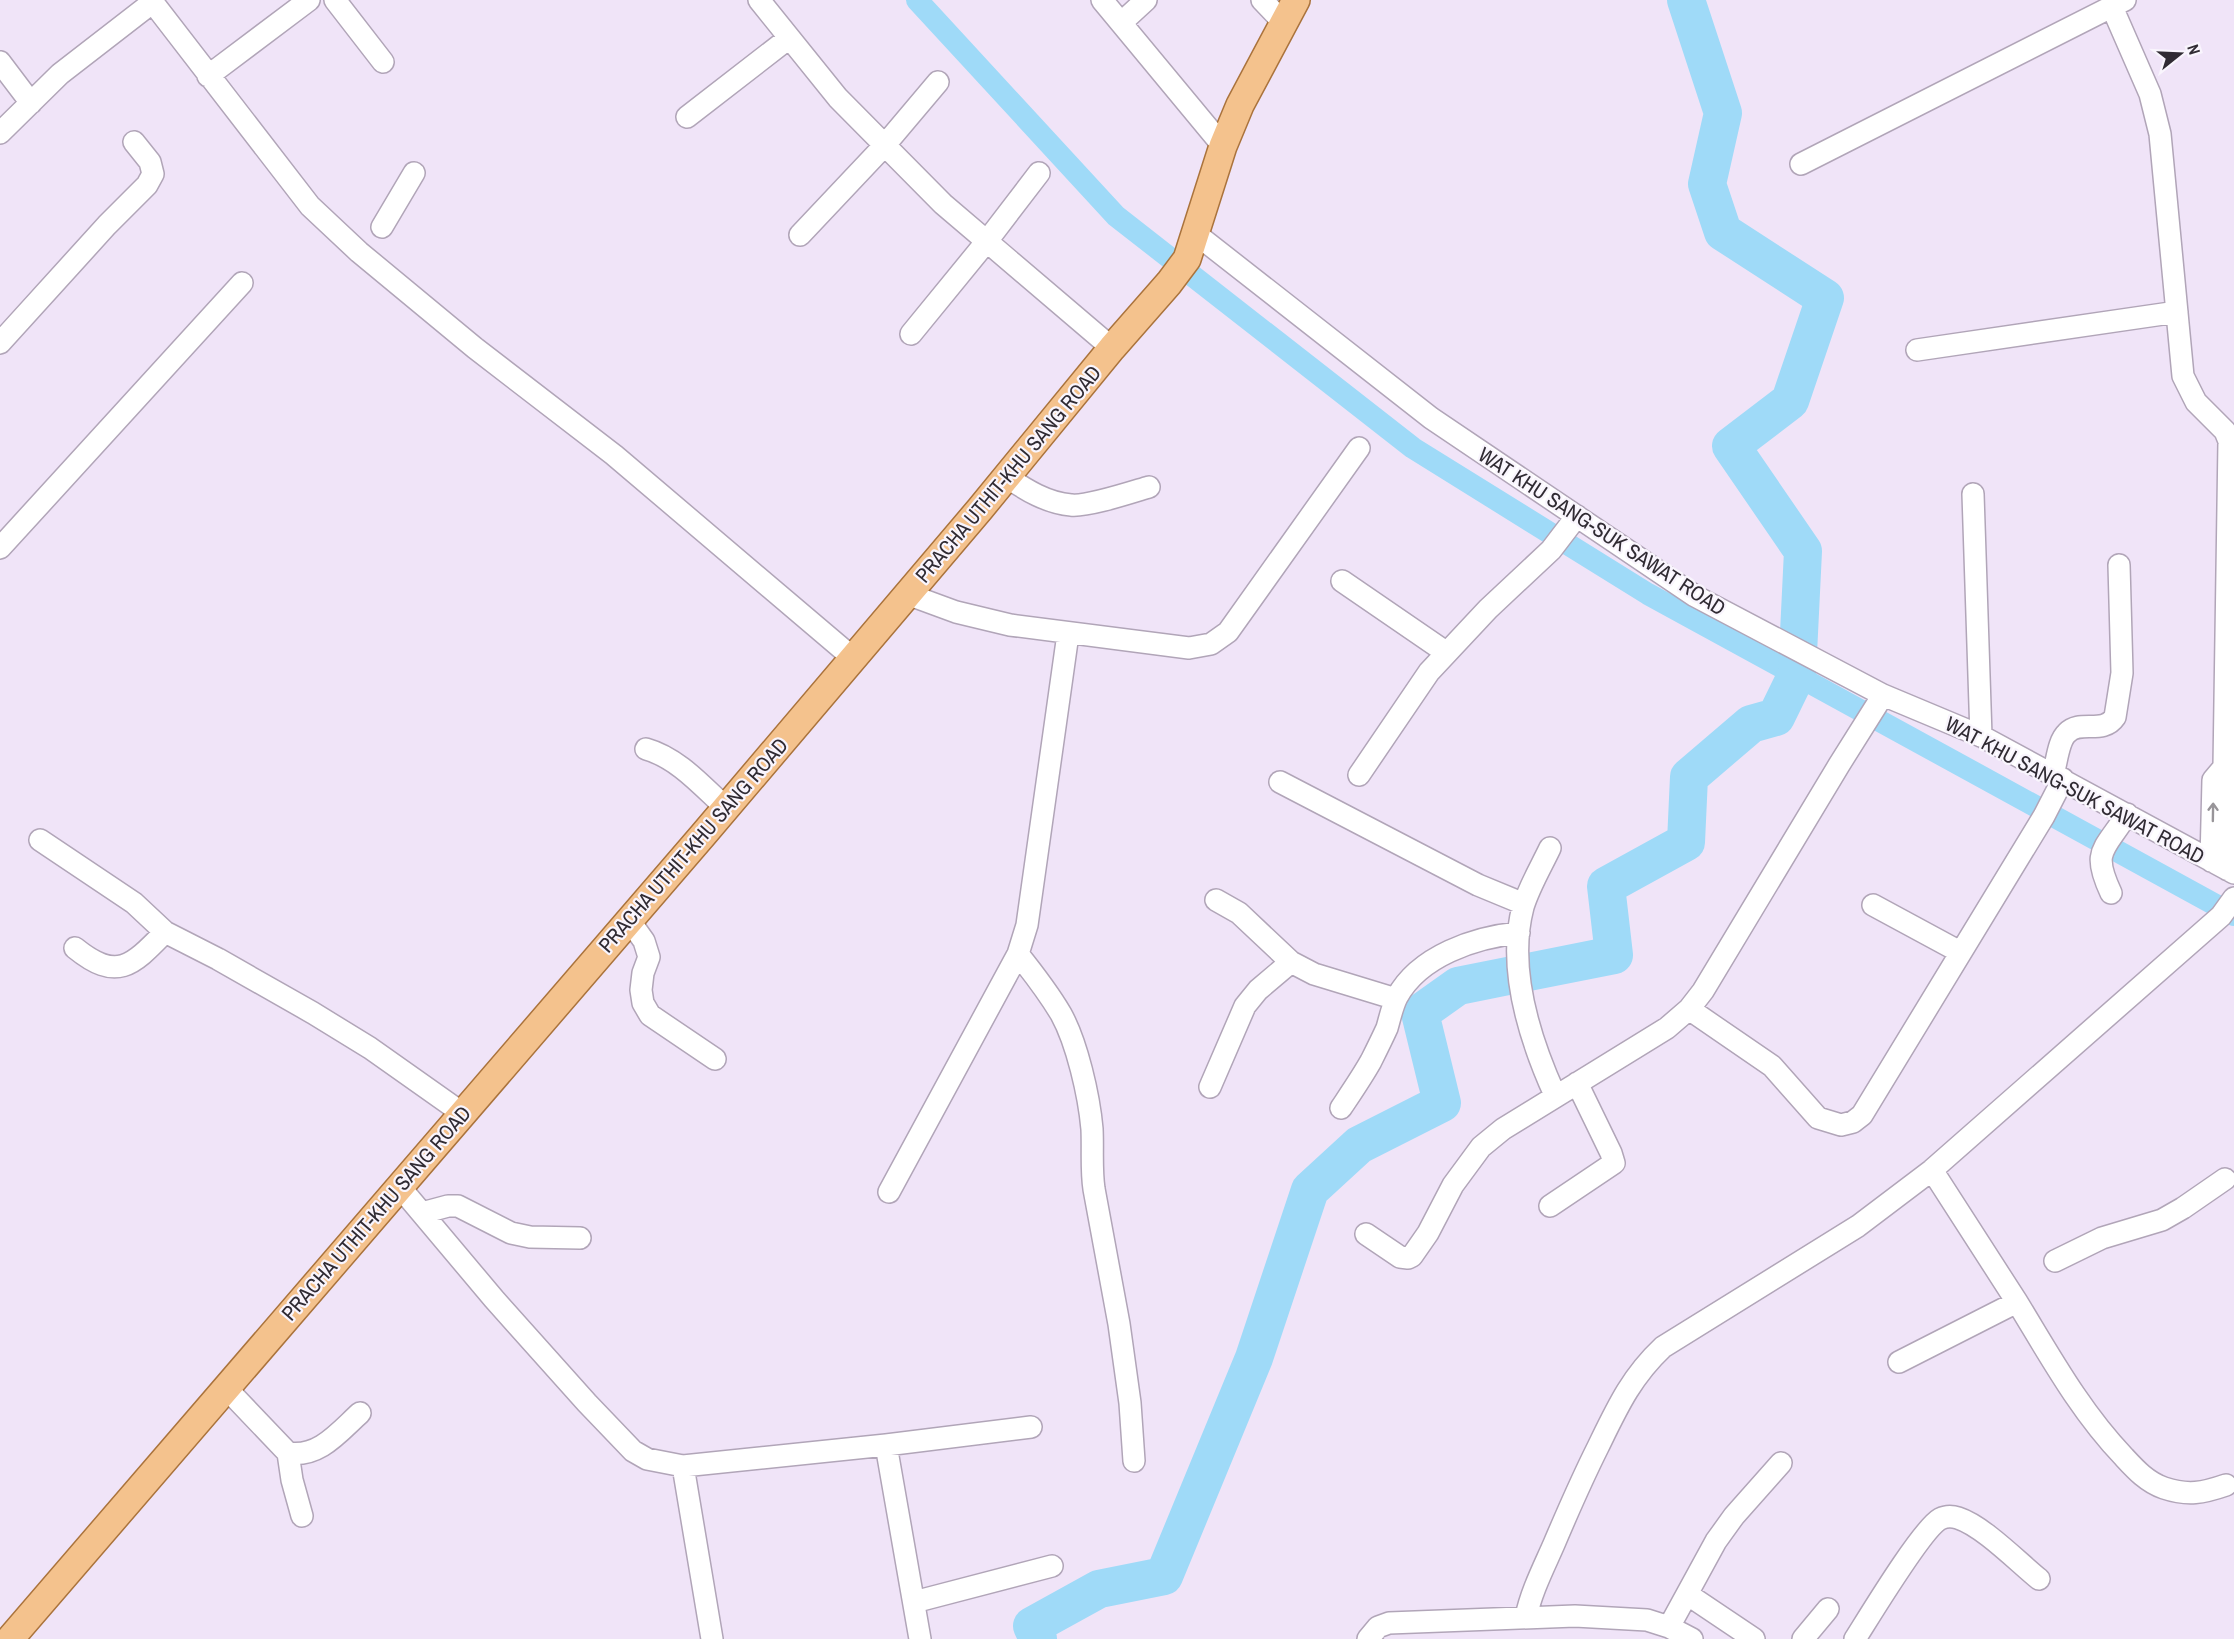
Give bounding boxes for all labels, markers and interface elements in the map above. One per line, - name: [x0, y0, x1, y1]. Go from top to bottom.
- north arrow: [2150, 24, 2210, 84]
- text: N: [2182, 41, 2206, 57]
- street label: PRACHA UTHIT-KHU SANG ROAD: [908, 359, 1108, 589]
- street label: WAT KHU SANG-SUK SAWAT ROAD: [1473, 440, 1731, 622]
- street label: WAT KHU SANG-SUK SAWAT ROAD: [1940, 709, 2210, 871]
- street label: PRACHA UTHIT-KHU SANG ROAD: [592, 732, 794, 958]
- one-way arrow: [2207, 803, 2219, 823]
- street label: PRACHA UTHIT-KHU SANG ROAD: [275, 1100, 477, 1326]

